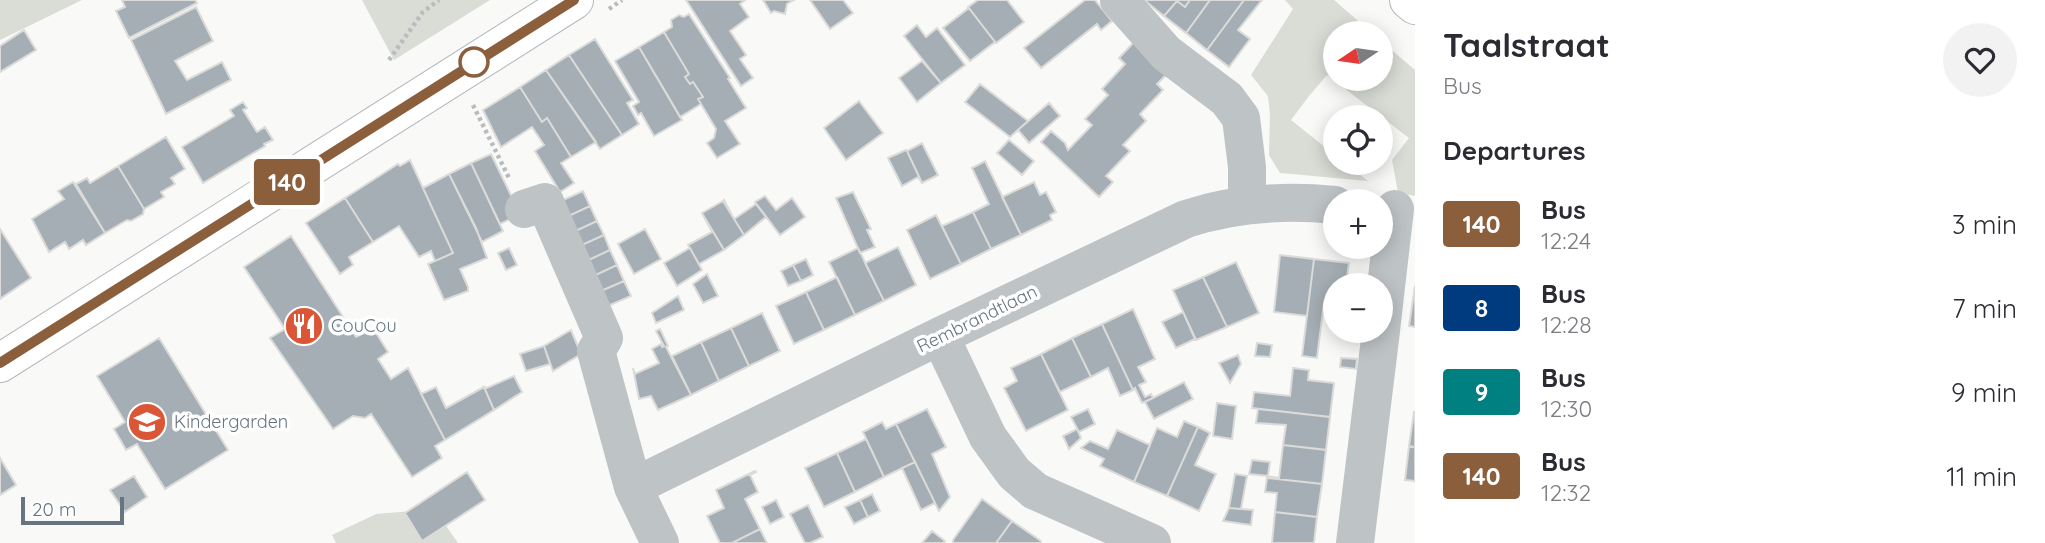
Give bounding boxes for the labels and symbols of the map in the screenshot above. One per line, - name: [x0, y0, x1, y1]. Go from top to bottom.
- north arrow: [1323, 21, 1393, 91]
- unlabelled marker: [459, 47, 489, 77]
- line badge: 140: [247, 159, 327, 205]
- street label: Rembrandtlaan: [913, 279, 1041, 358]
- restaurant icon: CouCou: [283, 305, 325, 347]
- place label: CouCou: [331, 314, 397, 337]
- school or university icon: Kindergarden: [126, 401, 168, 443]
- place label: Kindergarden: [174, 410, 288, 433]
- scale bar: [21, 494, 124, 526]

